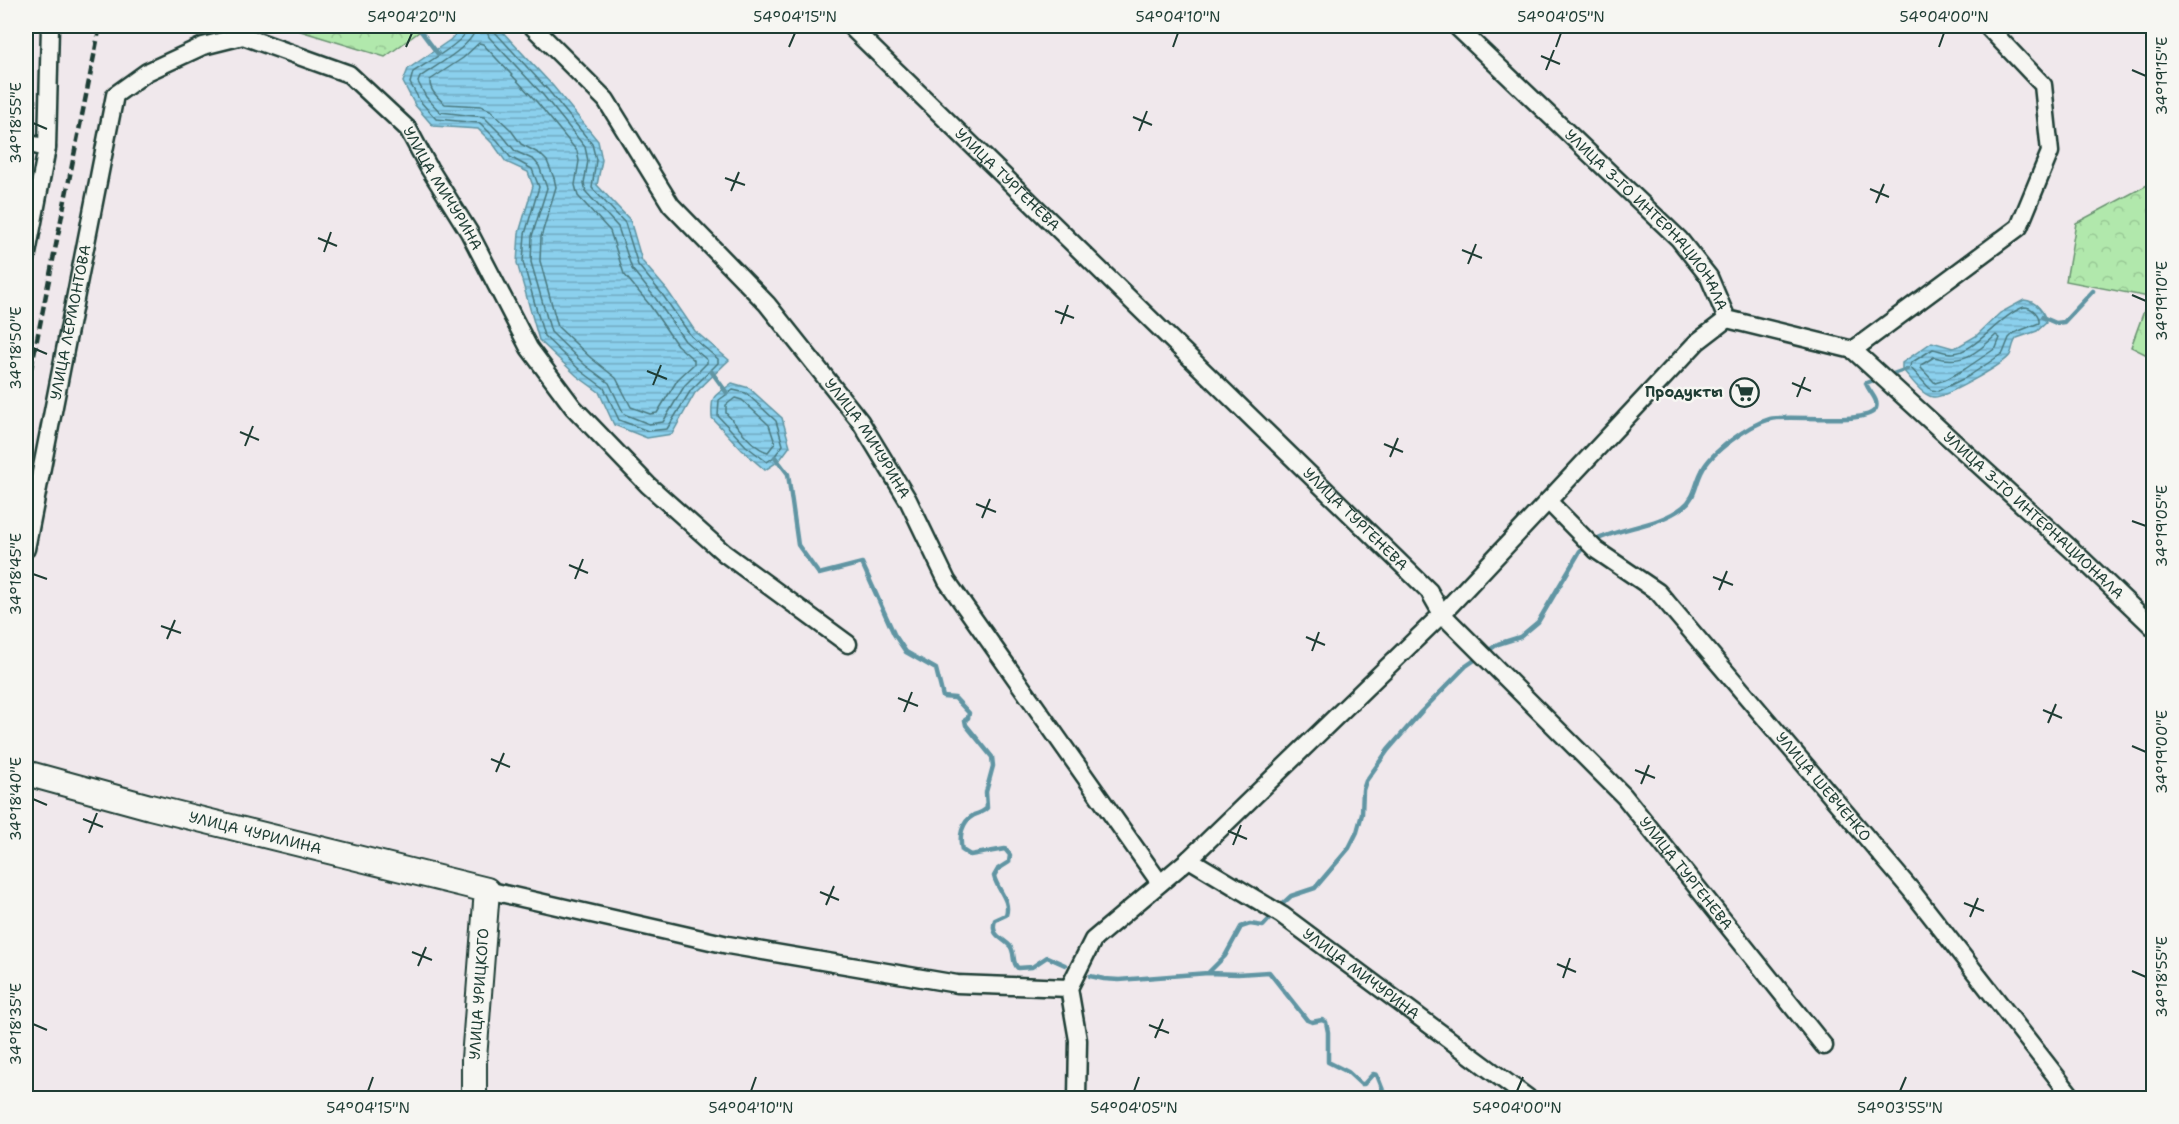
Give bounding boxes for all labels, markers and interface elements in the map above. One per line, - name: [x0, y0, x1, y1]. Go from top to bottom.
- text: 54°04'20"N: [368, 7, 456, 27]
- text: 54°04'15"N: [753, 7, 837, 27]
- text: 54°04'10"N: [1135, 7, 1221, 27]
- text: 54°04'05"N: [1517, 7, 1605, 27]
- text: 54°04'00"N: [1899, 7, 1989, 27]
- text: 34°19'15"E: [2152, 37, 2172, 115]
- text: 34°18'55"E: [6, 82, 26, 164]
- street label: УЛИЦА МИЧУРИНА: [398, 123, 487, 254]
- street label: УЛИЦА ТУРГЕНЕВА: [951, 124, 1064, 236]
- street label: УЛИЦА 3-ГО ИНТЕРНАЦИОНАЛА: [1560, 125, 1732, 314]
- street label: УЛИЦА ЛЕРМОНТОВА: [45, 243, 95, 402]
- text: 34°19'10"E: [2152, 261, 2172, 341]
- text: 34°18'50"E: [6, 306, 26, 390]
- street label: УЛИЦА МИЧУРИНА: [820, 374, 915, 502]
- supermarket icon: Продукты: [1728, 376, 1760, 408]
- place label: Продукты: [1645, 382, 1723, 402]
- street label: УЛИЦА 3-ГО ИНТЕРНАЦИОНАЛА: [1939, 427, 2128, 604]
- street label: УЛИЦА ТУРГЕНЕВА: [1298, 463, 1412, 575]
- text: 34°19'05"E: [2152, 485, 2172, 567]
- text: 34°18'45"E: [6, 533, 26, 615]
- text: 34°19'00"E: [2152, 710, 2172, 794]
- street label: УЛИЦА ШЕВЧЕНКО: [1771, 728, 1876, 846]
- text: 34°18'40"E: [6, 757, 26, 841]
- street label: УЛИЦА ЧУРИЛИНА: [187, 807, 324, 859]
- street label: УЛИЦА ТУРГЕНЕВА: [1635, 813, 1737, 934]
- street label: УЛИЦА МИЧУРИНА: [1299, 924, 1423, 1024]
- street label: УЛИЦА УРИЦКОГО: [464, 927, 494, 1061]
- text: 34°18'55"E: [2152, 936, 2172, 1018]
- text: 34°18'35"E: [6, 983, 26, 1065]
- text: 54°04'15"N: [326, 1098, 410, 1118]
- text: 54°04'10"N: [708, 1098, 794, 1118]
- text: 54°04'05"N: [1090, 1098, 1178, 1118]
- text: 54°04'00"N: [1472, 1098, 1562, 1118]
- text: 54°03'55"N: [1857, 1098, 1943, 1118]

